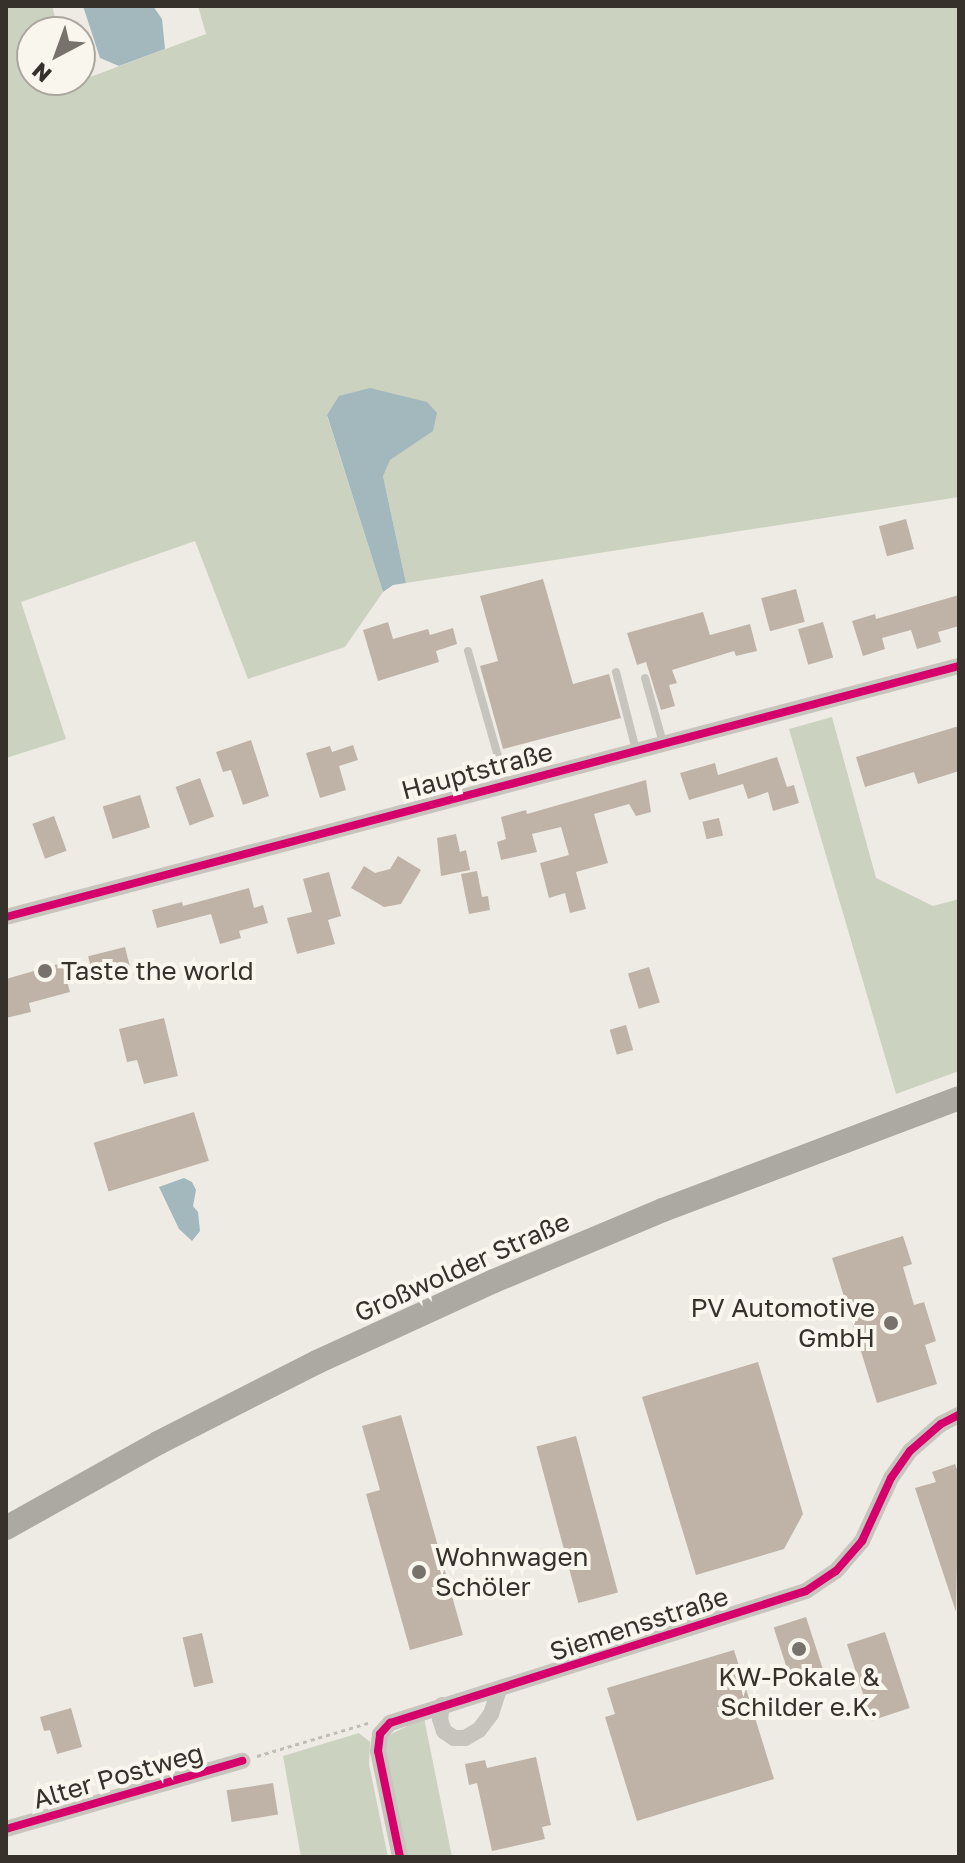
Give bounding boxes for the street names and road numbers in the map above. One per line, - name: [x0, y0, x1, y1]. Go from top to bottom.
- street label: Hauptstraße: [398, 736, 556, 806]
- street label: Großwolder Straße: [350, 1206, 574, 1328]
- street label: Siemensstraße: [546, 1581, 732, 1667]
- street label: Alter Postweg: [29, 1737, 207, 1815]

